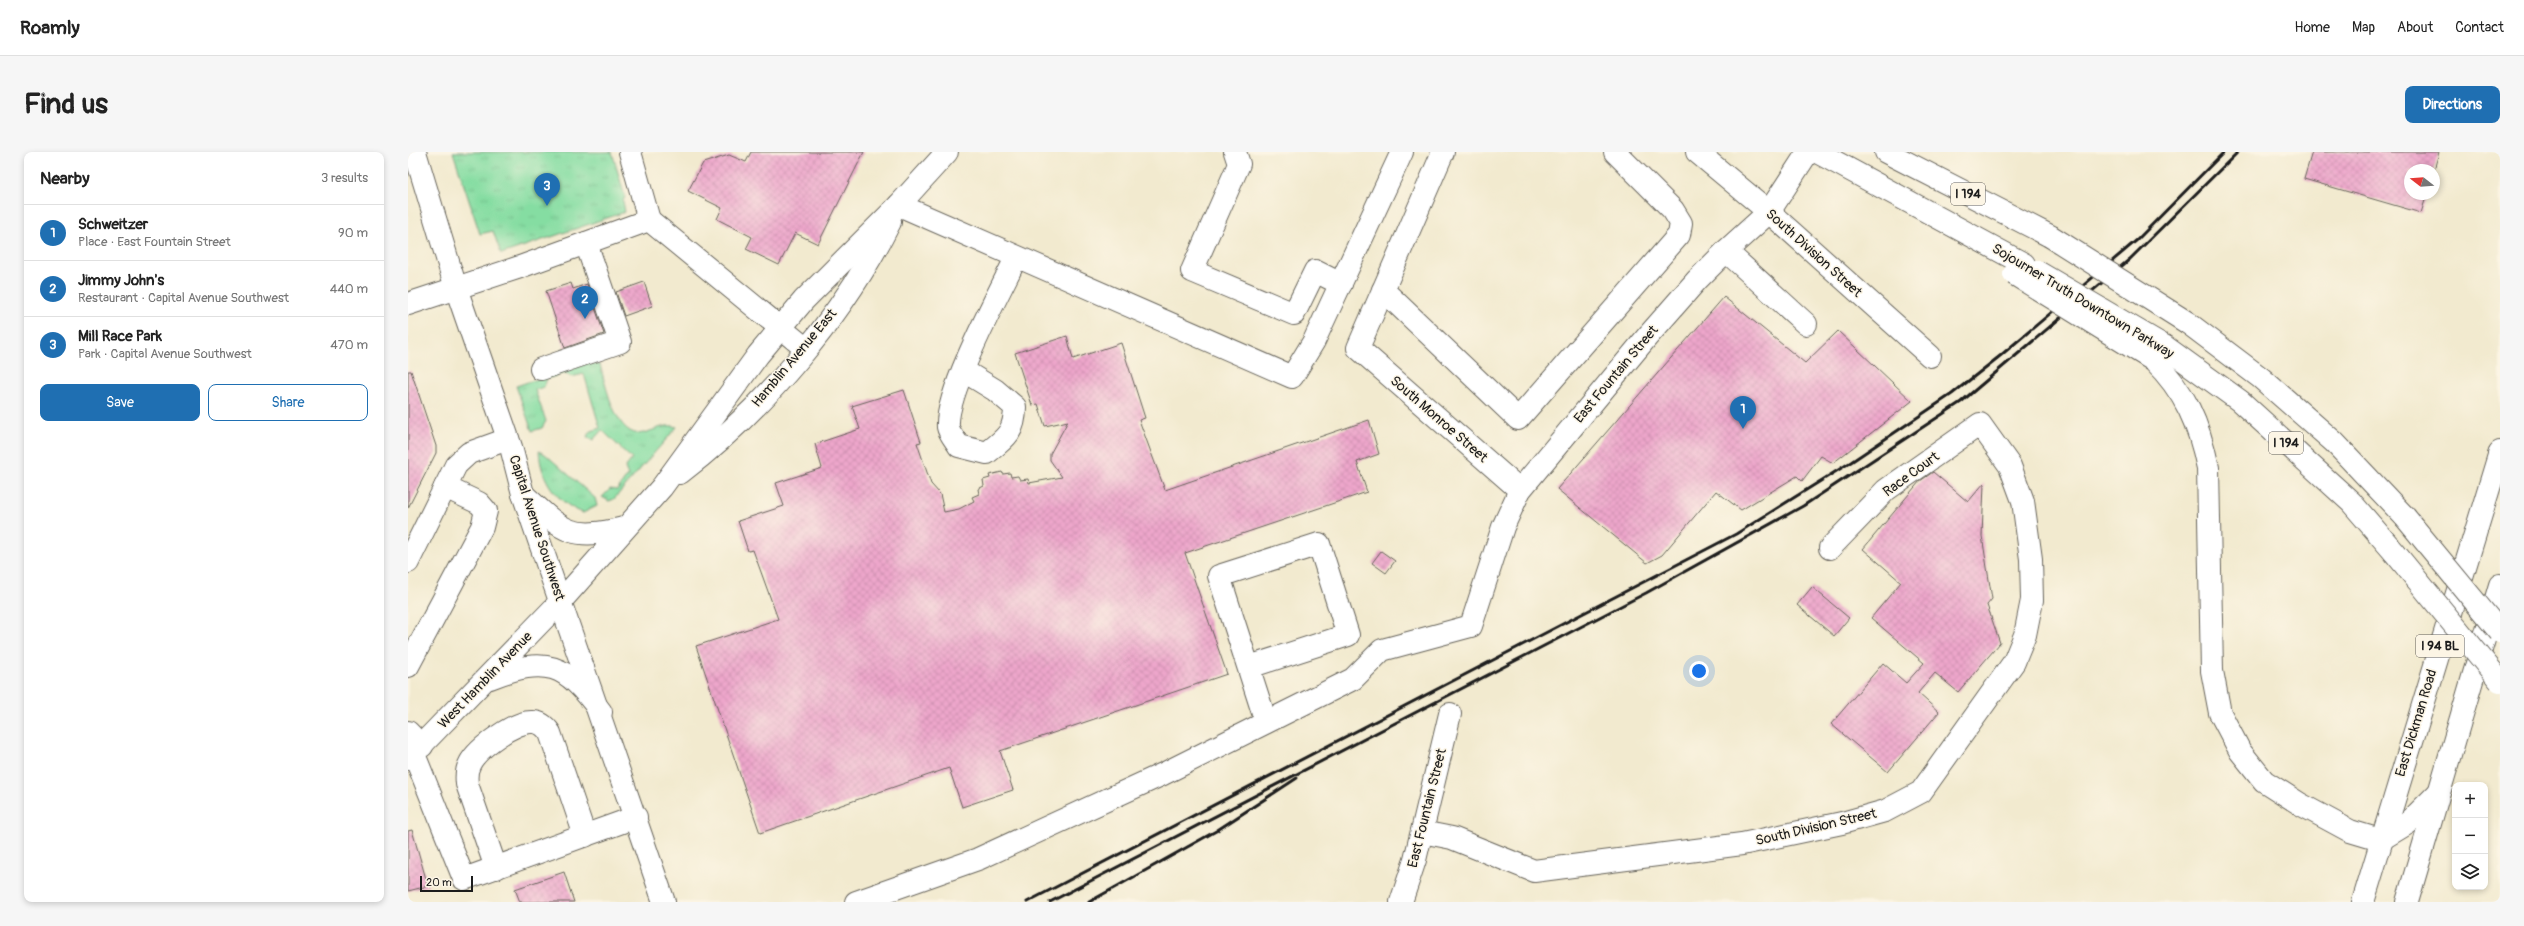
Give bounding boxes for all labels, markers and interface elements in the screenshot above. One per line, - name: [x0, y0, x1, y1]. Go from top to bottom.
- text: Roamly: [20, 16, 80, 40]
- text: Home: [2295, 19, 2330, 36]
- text: Map: [2352, 19, 2375, 36]
- text: About: [2397, 19, 2433, 36]
- text: Contact: [2455, 19, 2504, 36]
- button: Directions: [2405, 86, 2500, 123]
- text: Find us: [24, 87, 108, 122]
- north arrow: [2404, 164, 2440, 200]
- text: Nearby: [40, 168, 89, 189]
- text: 3 results: [321, 170, 368, 186]
- pin: 3: [534, 173, 560, 206]
- road number: I 194: [1951, 183, 1985, 205]
- street label: South Division Street: [1762, 205, 1866, 301]
- text: Schweitzer: [78, 215, 148, 234]
- text: 1: [50, 225, 56, 241]
- text: 90 m: [338, 225, 368, 241]
- text: Place · East Fountain Street: [78, 234, 231, 250]
- street label: Sojourner Truth Downtown Parkway: [1989, 240, 2177, 362]
- text: Jimmy John's: [78, 271, 164, 290]
- text: 2: [49, 281, 57, 297]
- text: 440 m: [330, 281, 368, 297]
- pin: 2: [572, 286, 598, 319]
- text: Restaurant · Capital Avenue Southwest: [78, 290, 289, 306]
- street label: Hamblin Avenue East: [748, 305, 840, 411]
- street label: East Fountain Street: [1570, 321, 1662, 426]
- text: Mill Race Park: [78, 327, 162, 346]
- text: 3: [49, 337, 57, 353]
- text: 470 m: [330, 337, 368, 353]
- text: Park · Capital Avenue Southwest: [78, 346, 252, 362]
- street label: South Monroe Street: [1387, 372, 1491, 466]
- button: Save: [40, 384, 200, 421]
- button: Share: [208, 384, 368, 421]
- pin: 1: [1730, 396, 1756, 429]
- road number: I 194: [2269, 432, 2303, 454]
- street label: Race Court: [1880, 448, 1943, 500]
- street label: Capital Avenue Southwest: [505, 453, 569, 603]
- street label: West Hamblin Avenue: [434, 628, 536, 732]
- road number: I 94 BL: [2416, 635, 2464, 657]
- your location: [1689, 661, 1709, 681]
- street label: East Dickman Road: [2392, 667, 2440, 779]
- street label: East Fountain Street: [1404, 746, 1450, 869]
- map controls: [2452, 782, 2488, 890]
- button: +: [2452, 782, 2488, 818]
- street label: South Division Street: [1754, 805, 1878, 849]
- button: −: [2452, 818, 2488, 854]
- button: layers: [2452, 854, 2488, 890]
- scale bar: [420, 874, 473, 893]
- text: 20 m: [426, 876, 452, 889]

